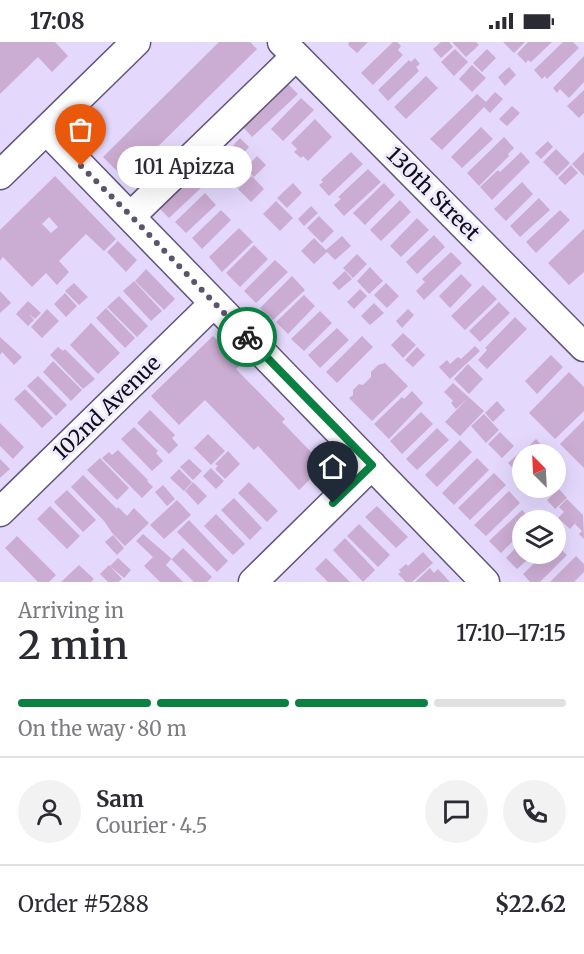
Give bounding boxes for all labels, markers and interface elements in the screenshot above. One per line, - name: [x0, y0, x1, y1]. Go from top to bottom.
- text: 17:08: [30, 7, 85, 35]
- pin: [55, 104, 106, 166]
- icon: bag: [64, 113, 97, 146]
- street label: 130th Street: [381, 141, 486, 246]
- callout: 101 Apizza: [117, 145, 252, 187]
- text: 101 Apizza: [134, 154, 235, 179]
- courier: [217, 307, 277, 367]
- icon: bike: [231, 321, 264, 354]
- street label: 102nd Avenue: [47, 350, 166, 466]
- pin: [307, 441, 358, 503]
- north arrow: [512, 444, 566, 498]
- map controls: [512, 444, 566, 564]
- icon: home: [316, 450, 349, 483]
- button: layers: [512, 510, 566, 564]
- text: Arriving in: [18, 598, 124, 623]
- text: 17:10–17:15: [456, 619, 566, 647]
- text: 2 min: [18, 621, 128, 670]
- text: On the way · 80 m: [18, 716, 187, 741]
- button: person: [18, 780, 81, 843]
- button: chat: [425, 780, 488, 843]
- button: phone: [503, 780, 566, 843]
- text: Sam: [96, 785, 144, 813]
- text: Courier · 4.5: [96, 813, 208, 838]
- text: Order #5288: [18, 890, 149, 918]
- text: $22.62: [495, 890, 566, 918]

